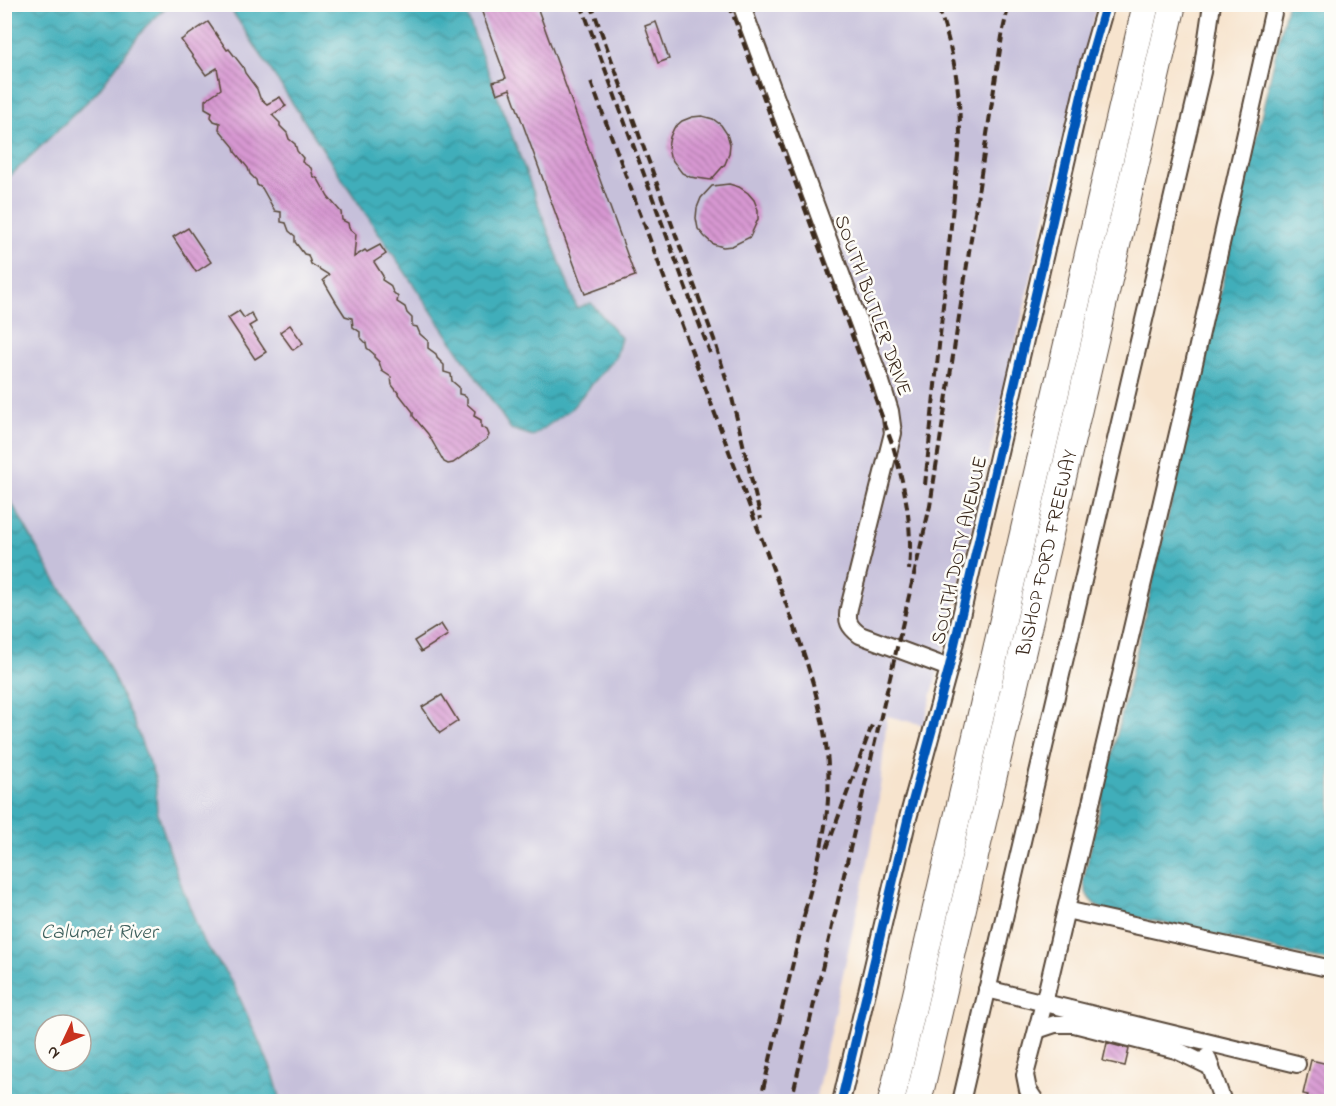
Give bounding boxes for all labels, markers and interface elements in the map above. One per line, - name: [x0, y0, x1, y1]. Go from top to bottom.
- street label: SOUTH BUTLER DRIVE: [825, 211, 918, 400]
- street label: BISHOP FORD FREEWAY: [1010, 447, 1086, 660]
- street label: SOUTH DOTY AVENUE: [925, 454, 996, 647]
- water label: Calumet River: [41, 918, 160, 948]
- north arrow: [33, 1013, 93, 1073]
- text: N: [41, 1040, 66, 1064]

